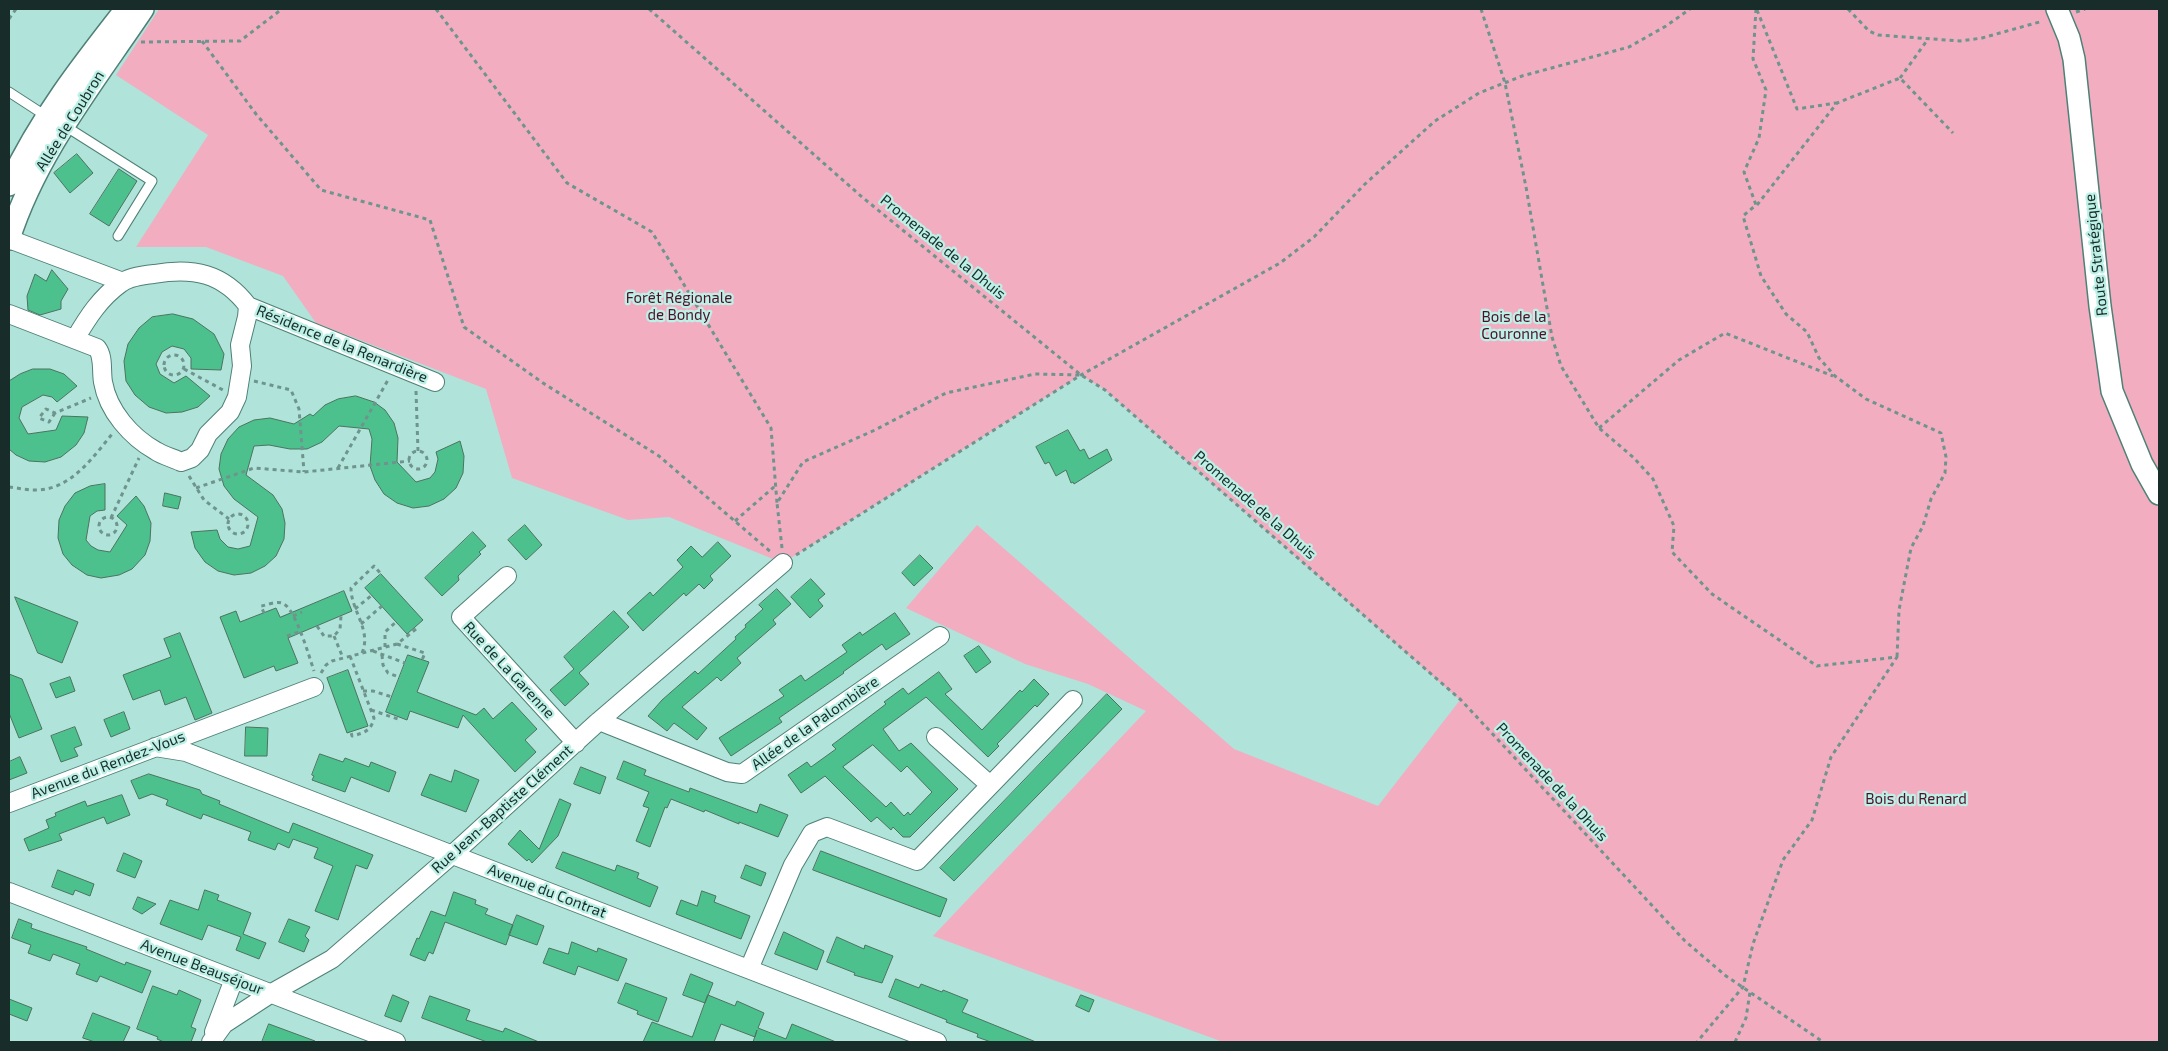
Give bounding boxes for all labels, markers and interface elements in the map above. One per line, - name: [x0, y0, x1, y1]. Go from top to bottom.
- street label: Allée de Coubron: [32, 68, 108, 174]
- street label: Promenade de la Dhuis: [877, 191, 1009, 303]
- street label: Route Stratégique: [2081, 193, 2111, 317]
- park label: Forêt Régionale de Bondy: [626, 289, 732, 324]
- street label: Résidence de la Renardière: [254, 301, 430, 387]
- park label: Bois de la Couronne: [1481, 308, 1547, 343]
- street label: Promenade de la Dhuis: [1190, 447, 1320, 563]
- street label: Rue de La Garenne: [460, 618, 558, 722]
- street label: Allée de la Palombière: [748, 672, 882, 774]
- street label: Promenade de la Dhuis: [1492, 719, 1612, 845]
- street label: Avenue du Rendez-Vous: [28, 727, 188, 803]
- street label: Rue Jean-Baptiste Clément: [428, 741, 576, 877]
- park label: Bois du Renard: [1865, 790, 1967, 808]
- street label: Avenue du Contrat: [485, 860, 609, 922]
- street label: Avenue Beauséjour: [138, 935, 266, 999]

